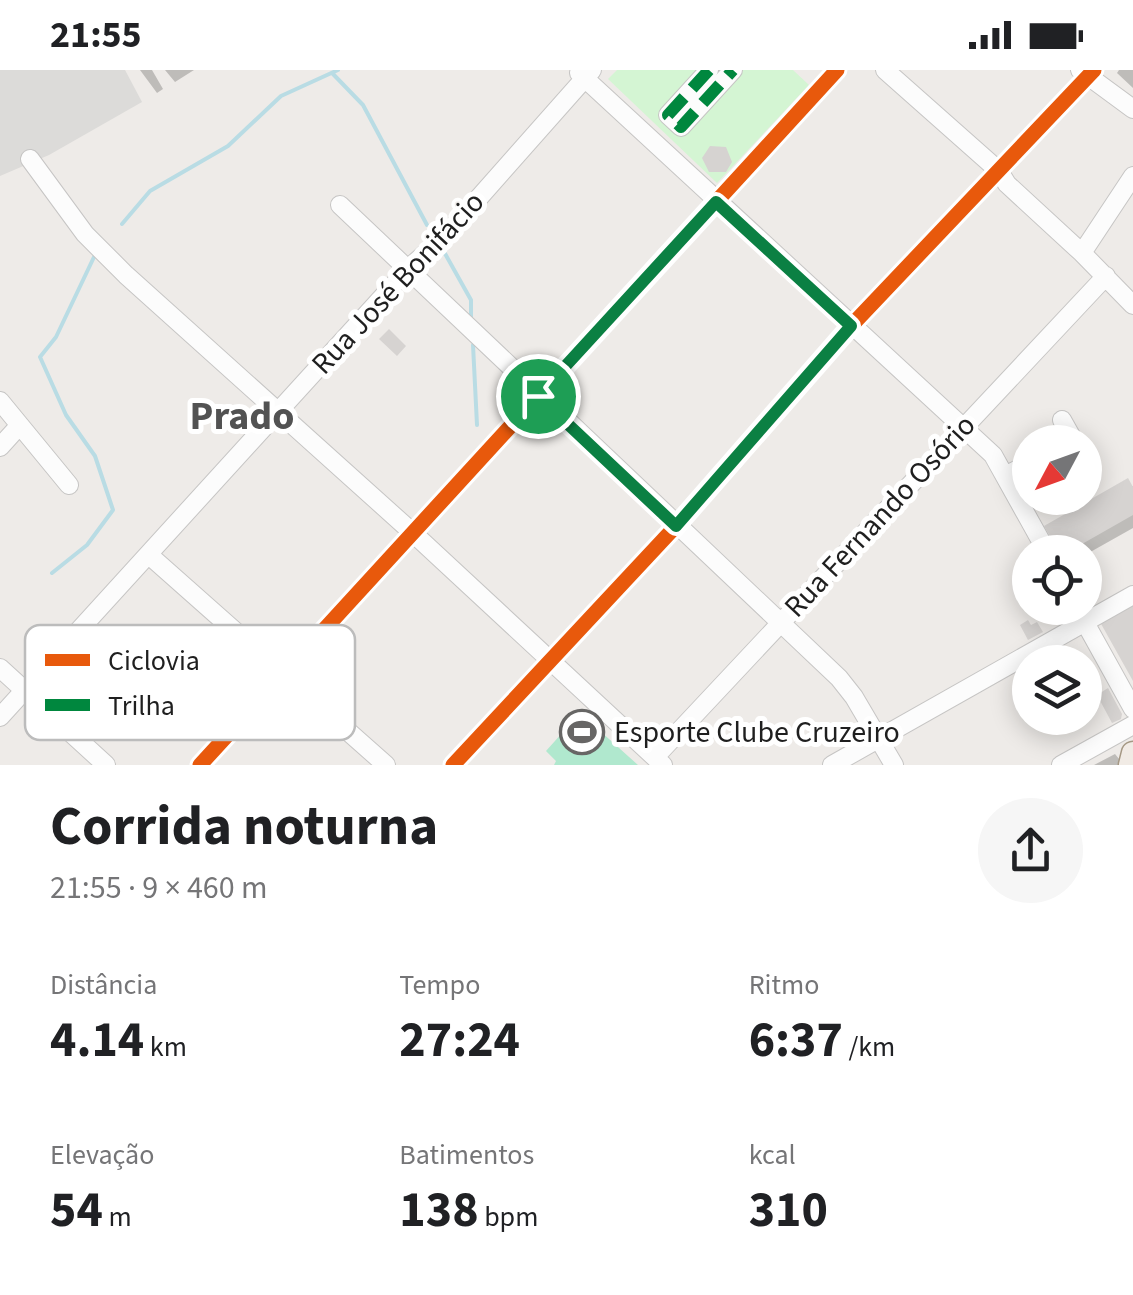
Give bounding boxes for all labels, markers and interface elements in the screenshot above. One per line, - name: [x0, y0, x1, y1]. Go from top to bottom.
- text: 21:55: [50, 8, 142, 62]
- street label: Rua José Bonifácio: [302, 182, 494, 384]
- pin: [496, 354, 581, 439]
- icon: arrive: [511, 369, 566, 424]
- district label: Prado: [190, 388, 294, 445]
- street label: Rua Fernando Osório: [774, 405, 986, 627]
- north arrow: [1012, 425, 1102, 515]
- map controls: [1012, 425, 1102, 735]
- button: locate: [1012, 535, 1102, 625]
- legend: [25, 625, 355, 740]
- text: Ciclovia: [108, 641, 200, 681]
- button: layers: [1012, 645, 1102, 735]
- text: Trilha: [108, 686, 175, 726]
- sports icon: Esporte Clube Cruzeiro: [559, 709, 605, 755]
- place label: Esporte Clube Cruzeiro: [614, 711, 900, 754]
- text: Corrida noturna: [50, 788, 438, 866]
- button: share: [978, 798, 1083, 903]
- text: 21:55 · 9 × 460 m: [50, 865, 268, 911]
- text: Distância: [50, 965, 157, 1005]
- text: Tempo: [399, 965, 480, 1005]
- text: Ritmo: [749, 965, 819, 1005]
- text: 4.14: [50, 1005, 144, 1076]
- text: 27:24: [399, 1005, 520, 1076]
- text: 6:37: [749, 1005, 843, 1076]
- text: km: [144, 1027, 187, 1067]
- text: /km: [843, 1027, 895, 1067]
- text: Elevação: [50, 1135, 154, 1175]
- text: Batimentos: [399, 1135, 534, 1175]
- text: kcal: [749, 1135, 796, 1175]
- text: 54: [50, 1175, 103, 1246]
- text: 138: [399, 1175, 479, 1246]
- text: 310: [749, 1175, 828, 1246]
- text: m: [103, 1197, 132, 1237]
- text: bpm: [479, 1197, 538, 1237]

